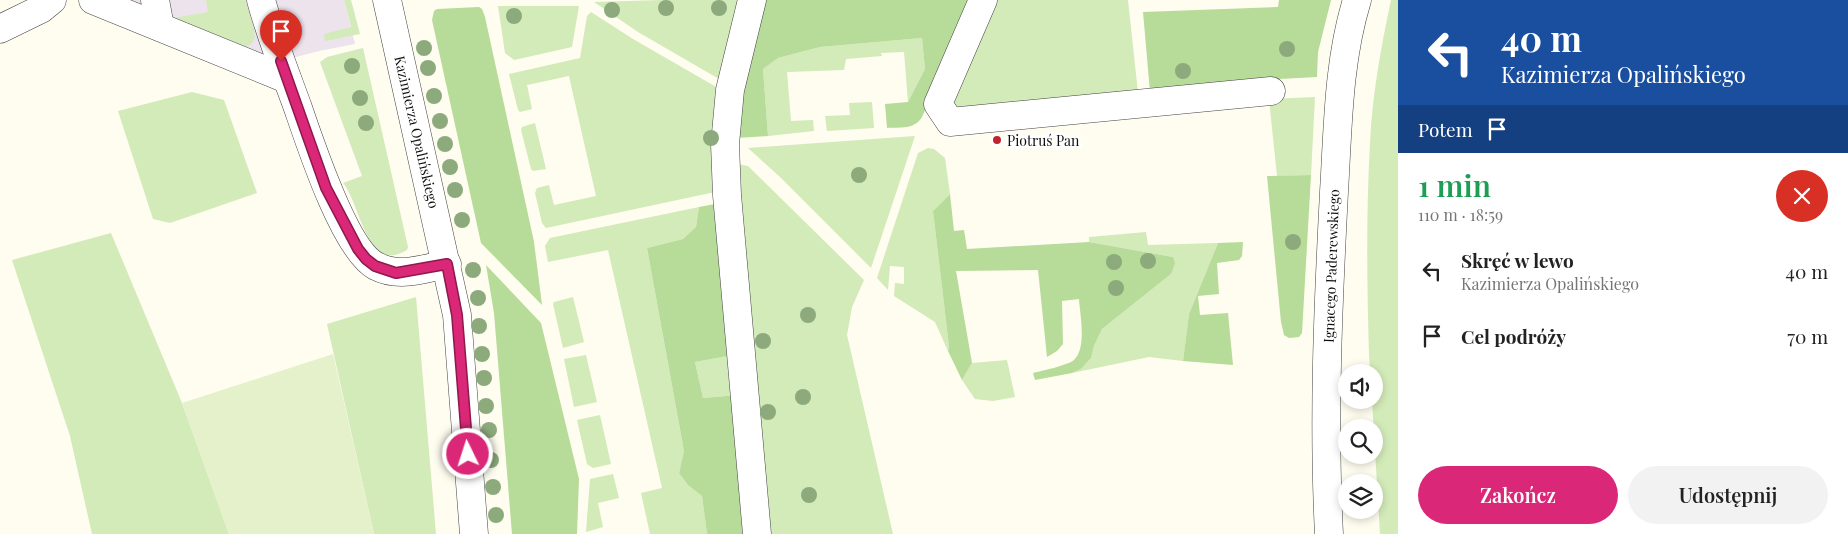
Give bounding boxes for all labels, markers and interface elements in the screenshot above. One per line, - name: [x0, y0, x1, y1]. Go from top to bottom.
- pin: [260, 10, 302, 61]
- text: 40 m: [1501, 14, 1582, 61]
- icon: arrive: [267, 17, 295, 45]
- icon: left: [1418, 20, 1483, 85]
- street label: Kazimierza Opalińskiego: [390, 54, 444, 210]
- text: Kazimierza Opalińskiego: [1501, 59, 1746, 89]
- icon: arrive: [1483, 115, 1511, 143]
- text: Potem: [1418, 116, 1473, 142]
- place label: Piotruś Pan: [1007, 131, 1080, 150]
- marker: Piotruś Pan: [991, 134, 1003, 146]
- text: 1 min: [1418, 165, 1491, 205]
- button: close: [1776, 170, 1828, 222]
- street label: Ignacego Paderewskiego: [1319, 189, 1343, 343]
- text: 110 m · 18:59: [1418, 204, 1503, 225]
- text: Skręć w lewo: [1461, 247, 1574, 273]
- icon: left: [1418, 257, 1446, 285]
- text: 40 m: [1786, 258, 1828, 284]
- text: Kazimierza Opalińskiego: [1461, 273, 1639, 294]
- icon: arrive: [1418, 322, 1446, 350]
- text: Cel podróży: [1461, 323, 1566, 349]
- text: 70 m: [1787, 323, 1828, 349]
- map controls: [1338, 364, 1383, 519]
- button: sound: [1338, 364, 1383, 409]
- button: search: [1338, 419, 1383, 464]
- position arrow: [441, 427, 493, 479]
- button: Zakończ: [1418, 466, 1618, 524]
- button: Udostępnij: [1628, 466, 1828, 524]
- button: layers: [1338, 474, 1383, 519]

